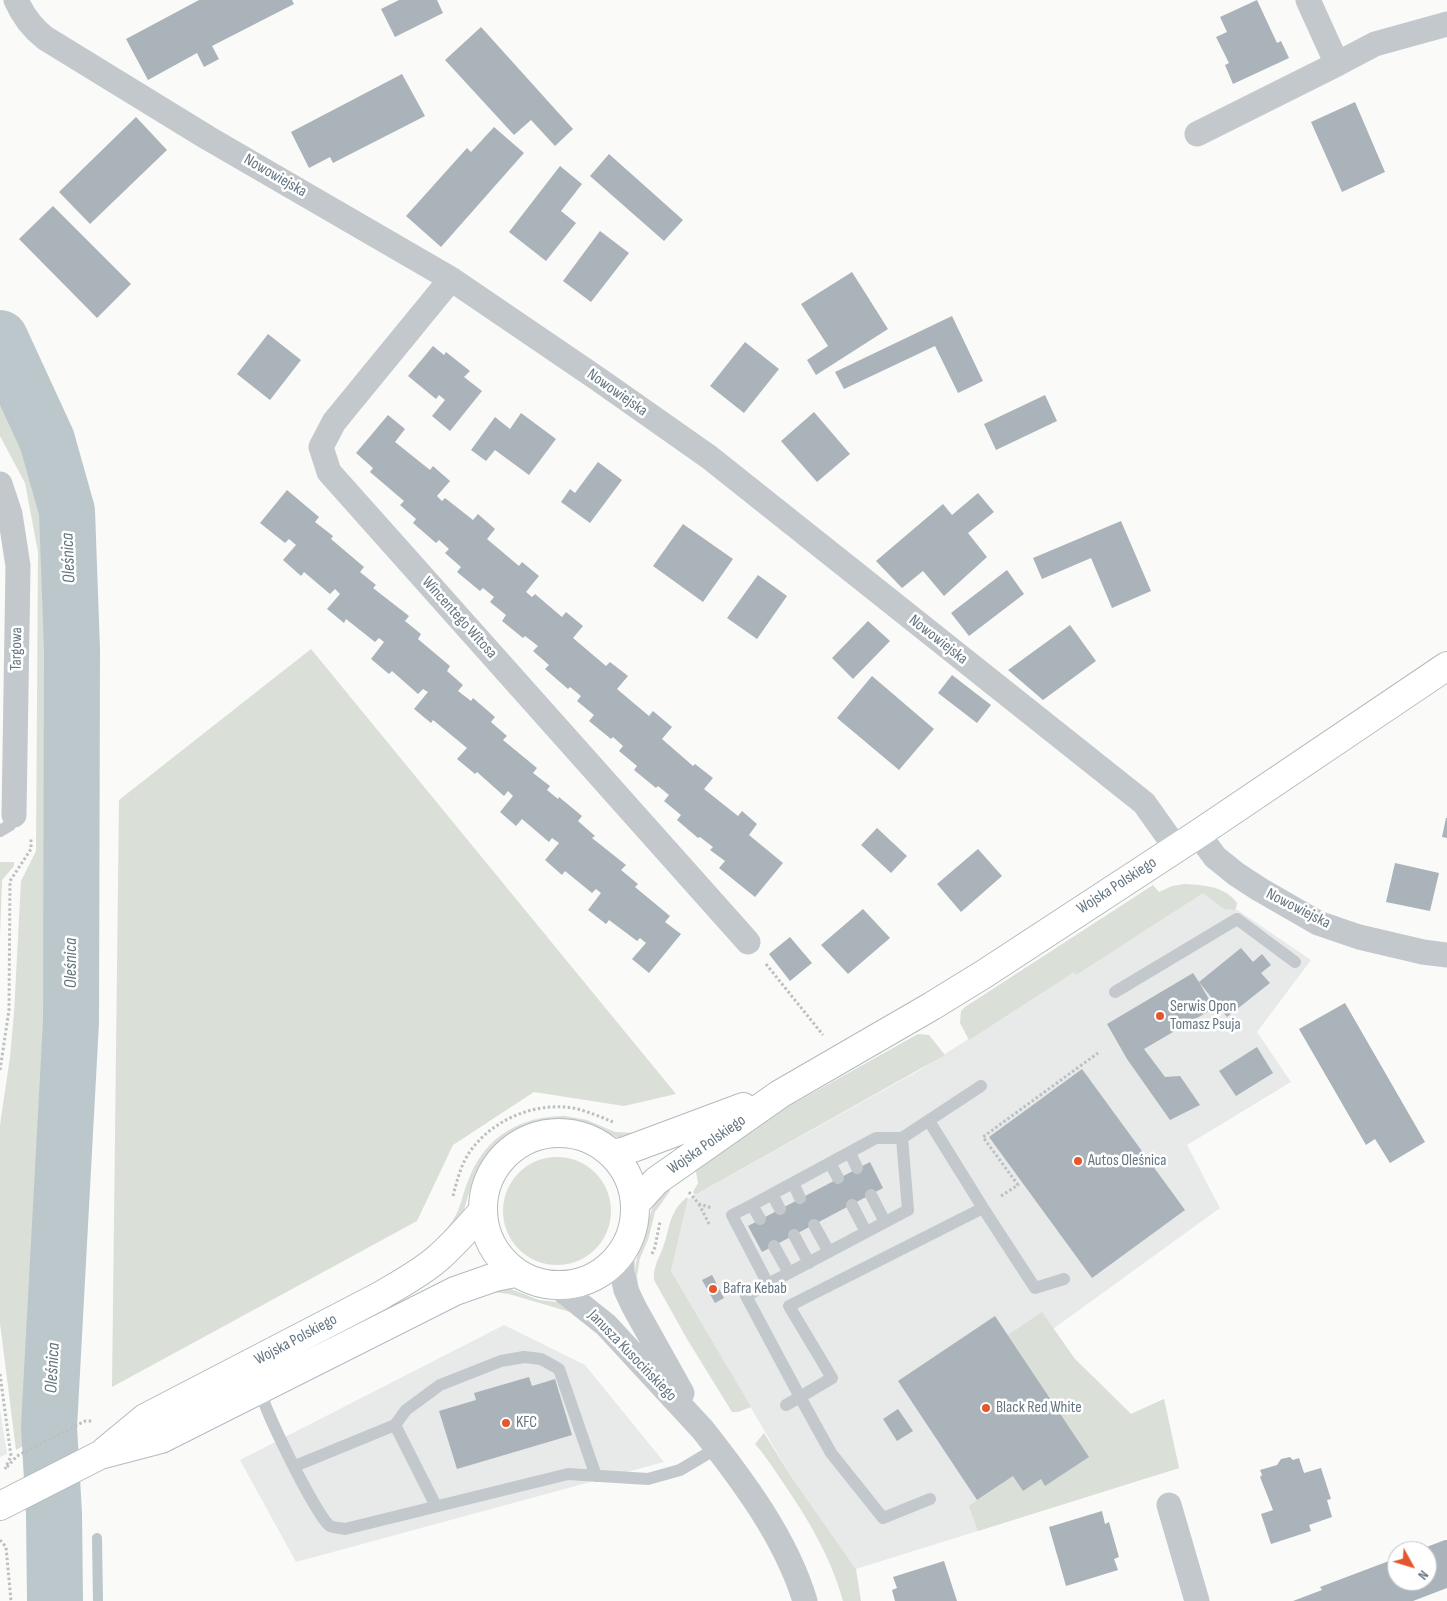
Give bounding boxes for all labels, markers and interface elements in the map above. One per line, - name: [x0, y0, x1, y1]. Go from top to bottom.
- street label: Nowowiejska: [240, 150, 310, 202]
- street label: Nowowiejska: [583, 365, 651, 421]
- water label: Oleśnica: [57, 532, 81, 584]
- street label: Wincentego Witosa: [417, 573, 501, 663]
- street label: Nowowiejska: [905, 611, 971, 669]
- street label: Targowa: [7, 627, 27, 671]
- street label: Wojska Polskiego: [1074, 853, 1160, 919]
- street label: Nowowiejska: [1263, 885, 1333, 933]
- water label: Oleśnica: [60, 938, 82, 988]
- place label: Serwis Opon Tomasz Psuja: [1170, 997, 1241, 1035]
- marker: Serwis Opon Tomasz Psuja: [1154, 1010, 1166, 1022]
- street label: Wojska Polskiego: [664, 1111, 750, 1179]
- place label: Autos Oleśnica: [1088, 1151, 1166, 1171]
- marker: Autos Oleśnica: [1072, 1155, 1084, 1167]
- place label: Bafra Kebab: [723, 1279, 787, 1299]
- marker: Bafra Kebab: [707, 1283, 719, 1295]
- street label: Janusza Kusocińskiego: [584, 1306, 680, 1406]
- street label: Wojska Polskiego: [251, 1310, 341, 1370]
- water label: Oleśnica: [41, 1342, 65, 1394]
- place label: Black Red White: [996, 1398, 1082, 1418]
- marker: Black Red White: [980, 1402, 992, 1414]
- place label: KFC: [516, 1413, 537, 1433]
- marker: KFC: [500, 1417, 512, 1429]
- north arrow: [1387, 1541, 1437, 1591]
- text: N: [1414, 1567, 1432, 1583]

